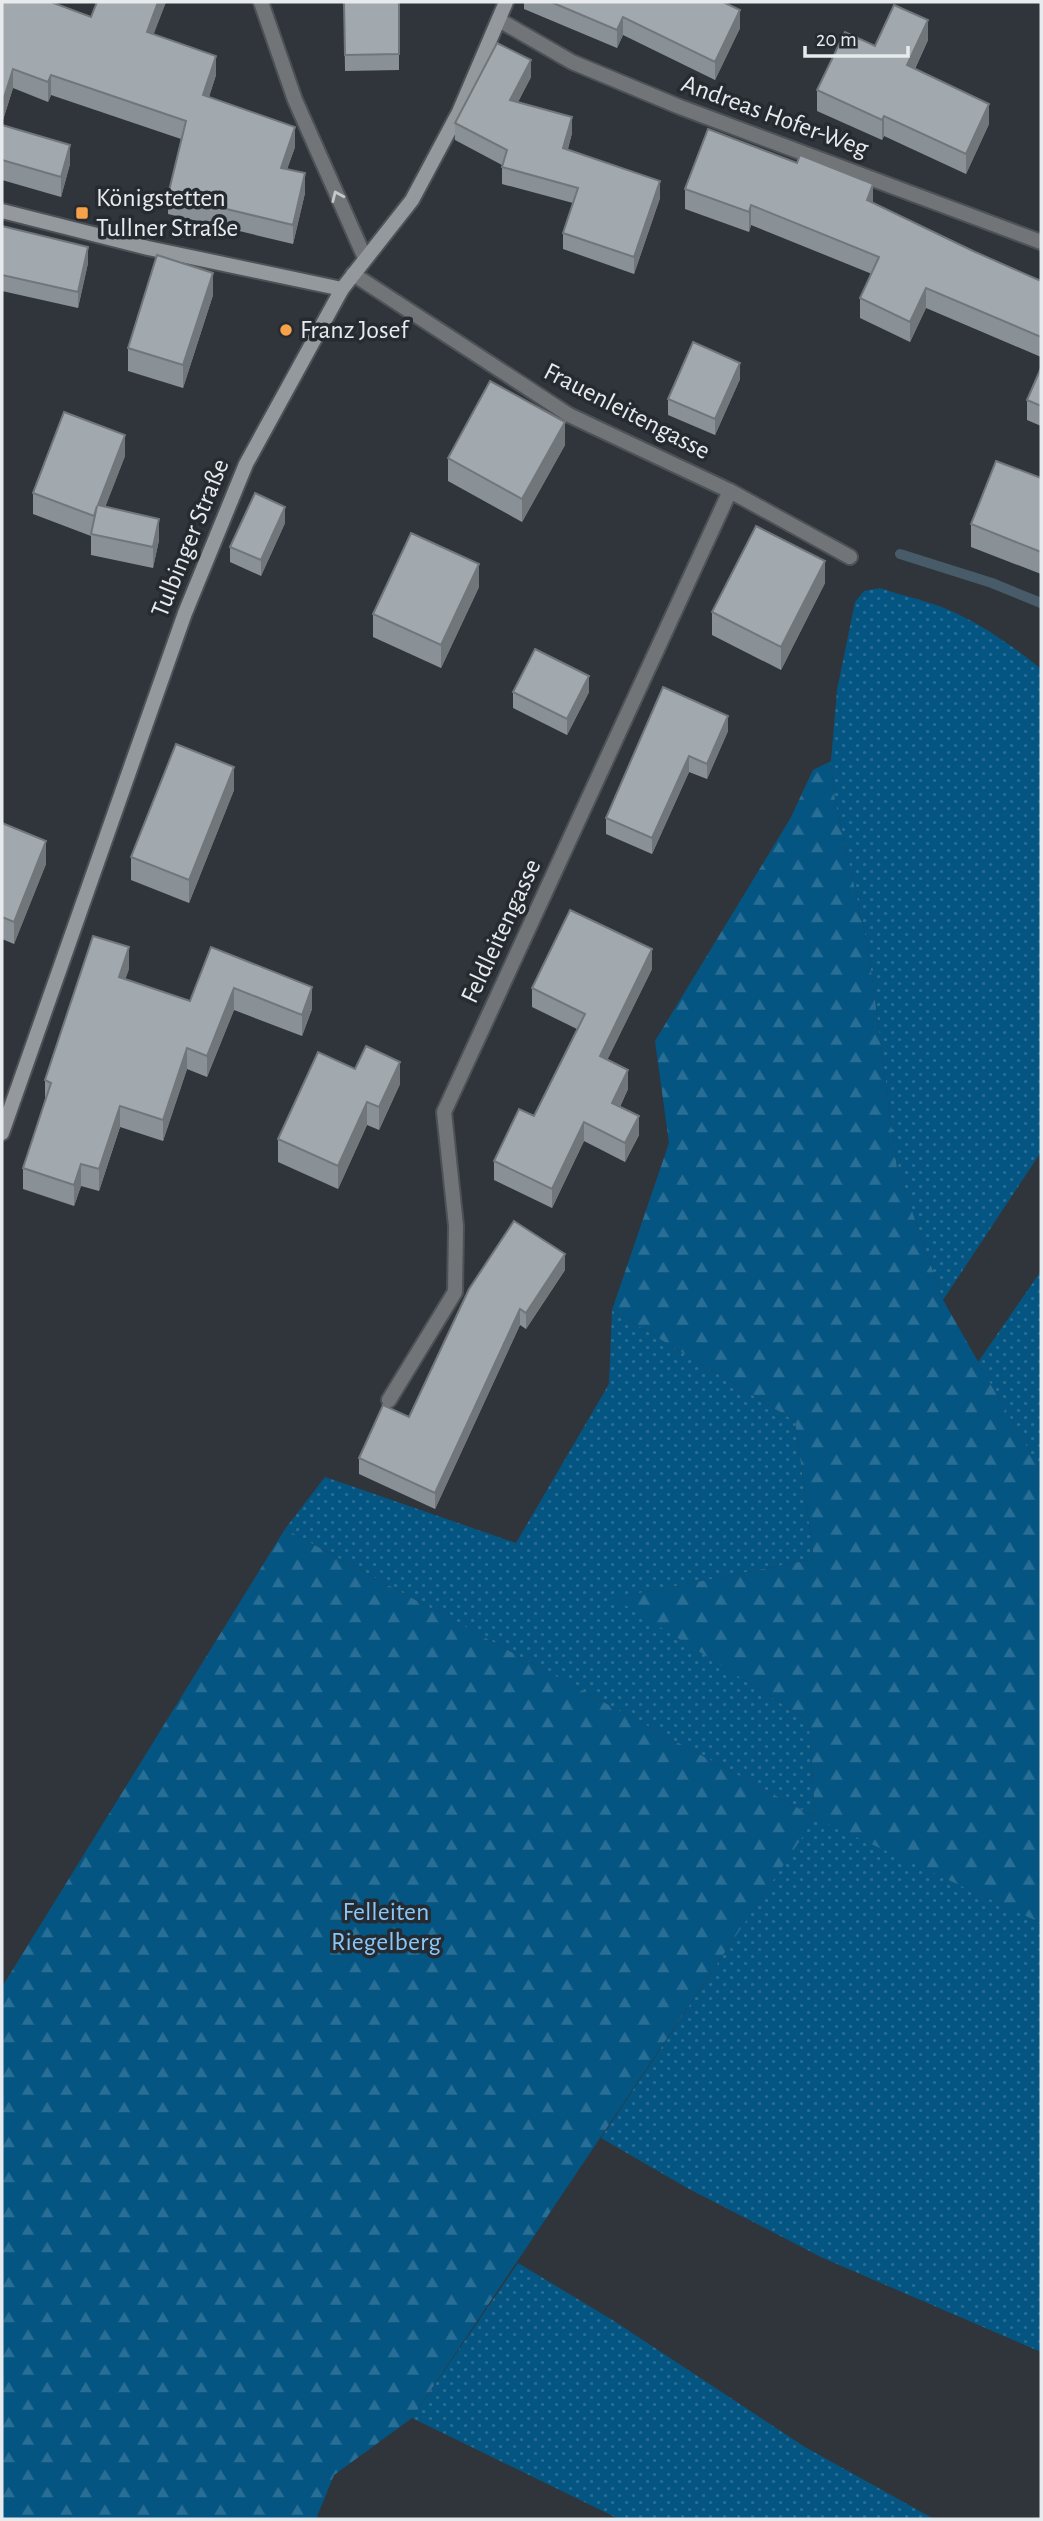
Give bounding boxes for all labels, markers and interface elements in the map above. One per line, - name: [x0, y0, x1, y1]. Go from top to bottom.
- scale bar: [805, 14, 908, 58]
- text: 20 m: [816, 29, 857, 50]
- street label: Andreas Hofer-Weg: [678, 70, 872, 162]
- place label: Königstetten Tullner Straße: [96, 185, 238, 241]
- one-way arrow: [331, 191, 345, 203]
- marker: Königstetten Tullner Straße: [74, 205, 90, 221]
- place label: Franz Josef: [300, 317, 411, 343]
- marker: Franz Josef: [278, 322, 294, 338]
- street label: Frauenleitengasse: [540, 358, 714, 464]
- street label: Tulbinger Straße: [146, 455, 234, 621]
- street label: Feldleitengasse: [456, 855, 546, 1007]
- park label: Felleiten Riegelberg: [331, 1899, 441, 1955]

